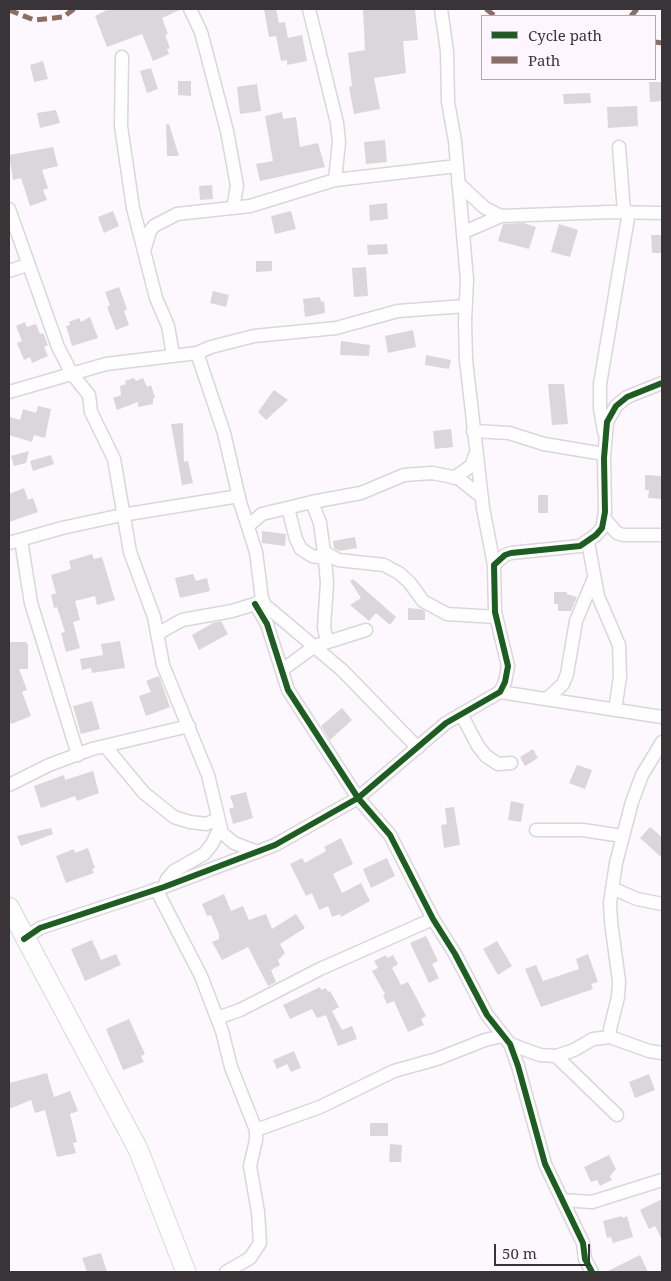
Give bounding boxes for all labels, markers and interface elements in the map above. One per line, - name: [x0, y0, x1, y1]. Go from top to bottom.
- legend: [481, 15, 656, 80]
- text: Cycle path: [528, 25, 602, 45]
- text: Path: [528, 50, 560, 70]
- scale bar: [496, 1234, 592, 1266]
- text: 50 m: [502, 1243, 537, 1263]

